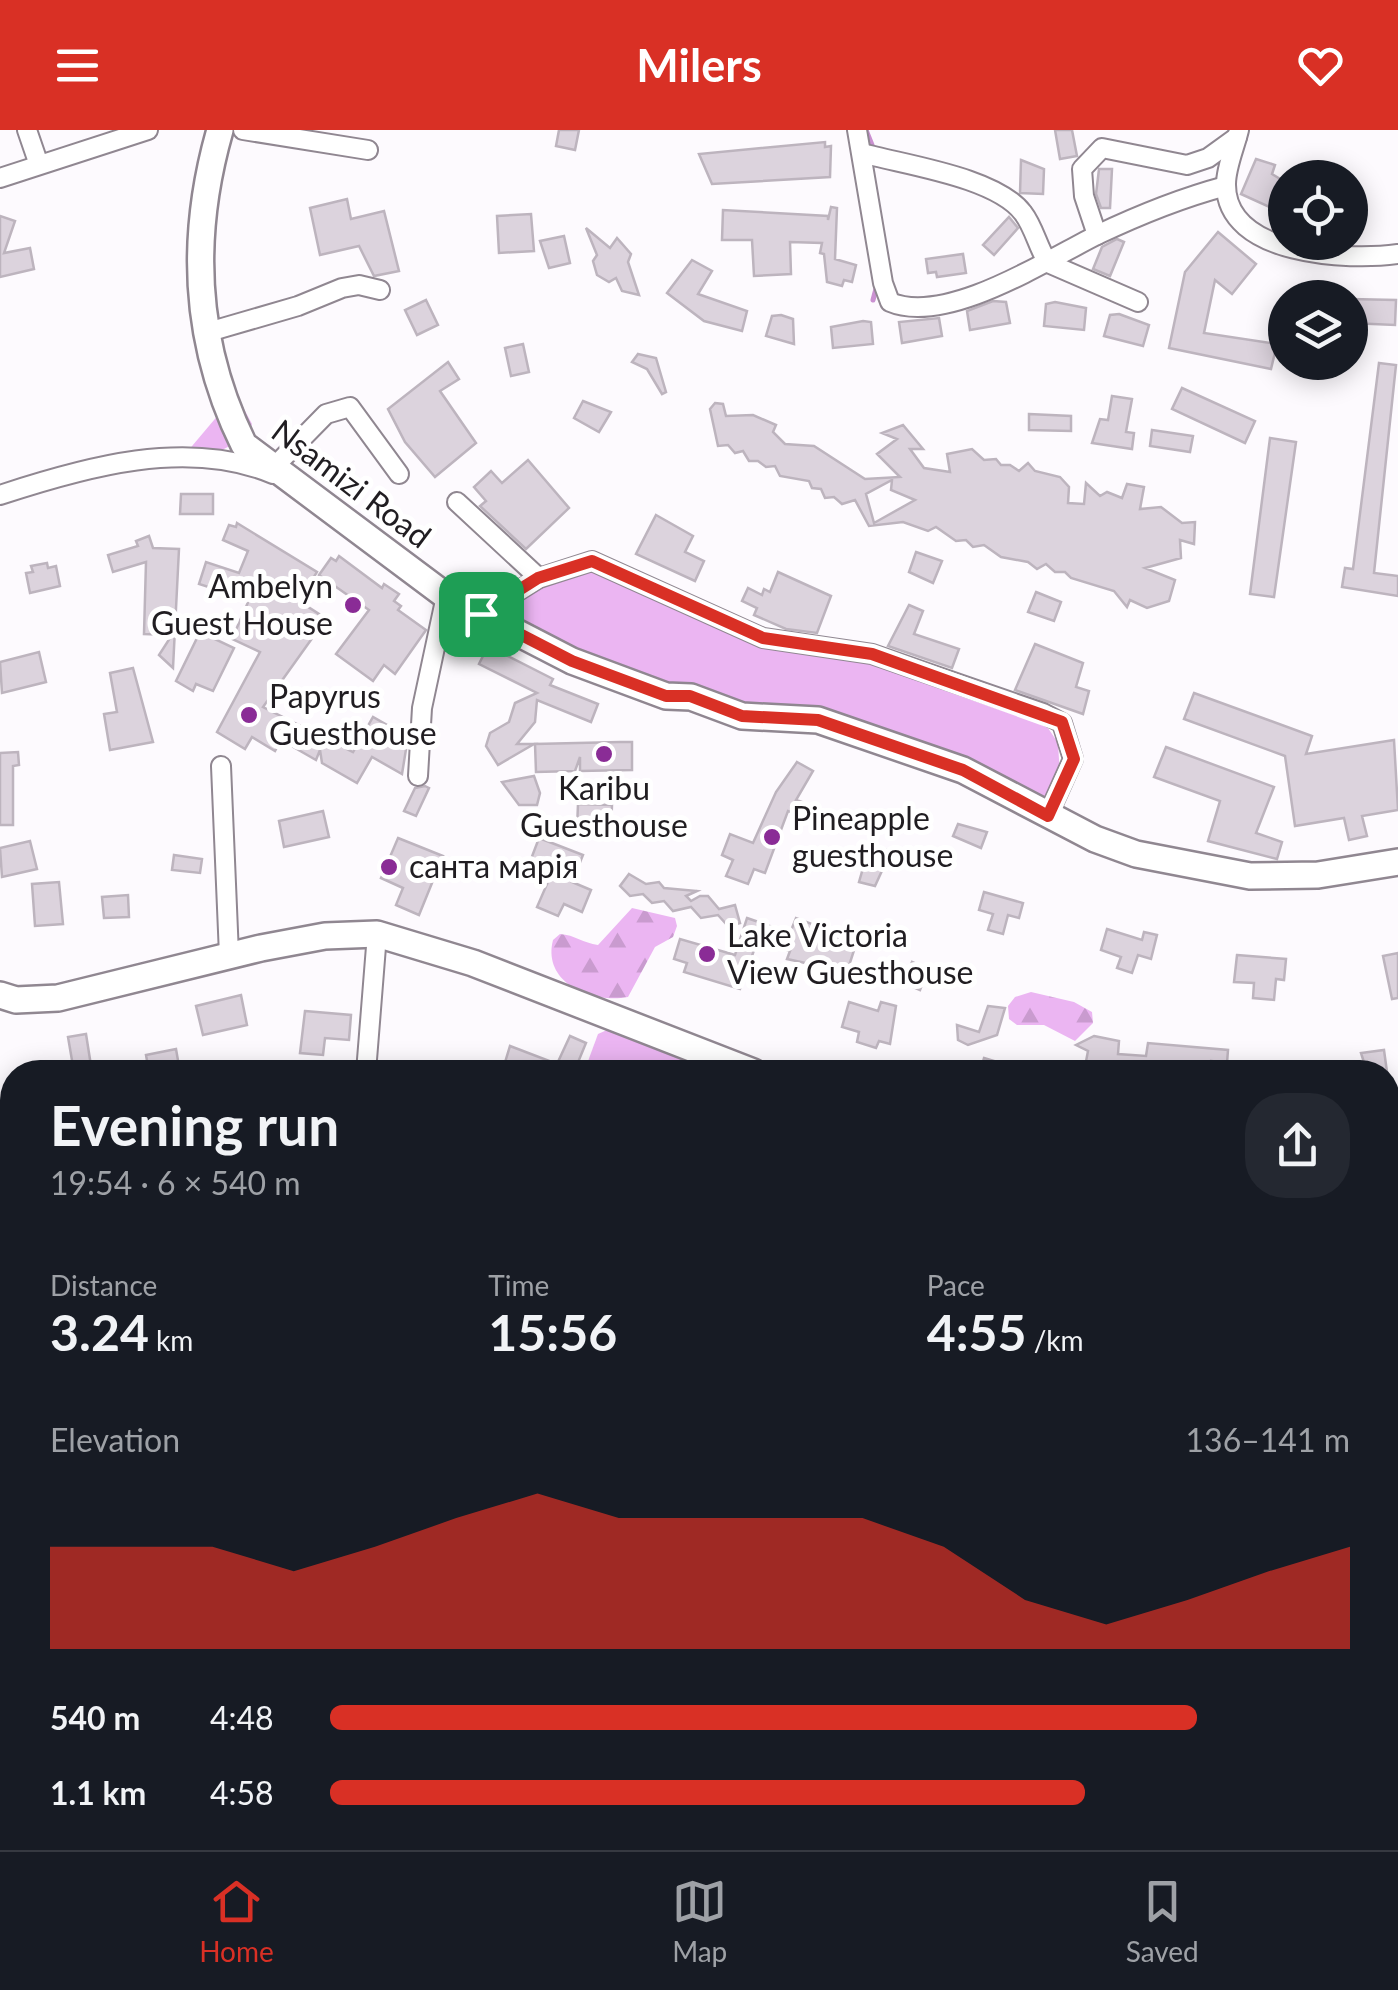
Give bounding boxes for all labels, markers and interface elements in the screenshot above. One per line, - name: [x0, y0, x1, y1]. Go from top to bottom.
- icon: menu: [50, 38, 105, 93]
- text: Milers: [636, 38, 762, 92]
- icon: heart: [1293, 38, 1348, 93]
- map controls: [1268, 160, 1368, 380]
- button: locate: [1268, 160, 1368, 260]
- button: layers: [1268, 280, 1368, 380]
- street label: Nsamizi Road: [265, 410, 439, 555]
- place label: Ambelyn Guest House: [151, 566, 333, 642]
- pin: [439, 572, 524, 657]
- icon: arrive: [454, 587, 509, 642]
- marker: Ambelyn Guest House: [342, 594, 364, 616]
- place label: Papyrus Guesthouse: [269, 676, 437, 752]
- marker: Papyrus Guesthouse: [238, 704, 260, 726]
- marker: Karibu Guesthouse: [593, 743, 615, 765]
- place label: Karibu Guesthouse: [520, 768, 688, 844]
- place label: Pineapple guesthouse: [792, 798, 953, 874]
- marker: Pineapple guesthouse: [761, 826, 783, 848]
- place label: санта марія: [409, 846, 578, 885]
- marker: санта марія: [378, 856, 400, 878]
- place label: Lake Victoria View Guesthouse: [727, 915, 974, 991]
- marker: Lake Victoria View Guesthouse: [696, 943, 718, 965]
- text: Evening run: [50, 1092, 339, 1158]
- button: share: [1245, 1093, 1350, 1198]
- text: 19:54 · 6 × 540 m: [50, 1163, 301, 1202]
- text: Distance: [50, 1268, 157, 1302]
- text: Time: [488, 1268, 549, 1302]
- text: Pace: [927, 1268, 985, 1302]
- text: 3.24: [50, 1302, 149, 1362]
- text: 15:56: [488, 1302, 617, 1362]
- text: 4:55: [927, 1302, 1027, 1362]
- text: km: [149, 1323, 193, 1357]
- text: /km: [1027, 1323, 1084, 1357]
- text: Elevation: [50, 1420, 180, 1459]
- text: 136–141 m: [1186, 1420, 1350, 1459]
- text: 540 m: [50, 1698, 140, 1737]
- text: 4:48: [210, 1698, 274, 1737]
- text: 1.1 km: [50, 1773, 146, 1812]
- text: 4:58: [210, 1773, 274, 1812]
- tab: Home: [199, 1874, 274, 1968]
- tab: Map: [672, 1874, 727, 1968]
- tab: Saved: [1126, 1874, 1199, 1968]

